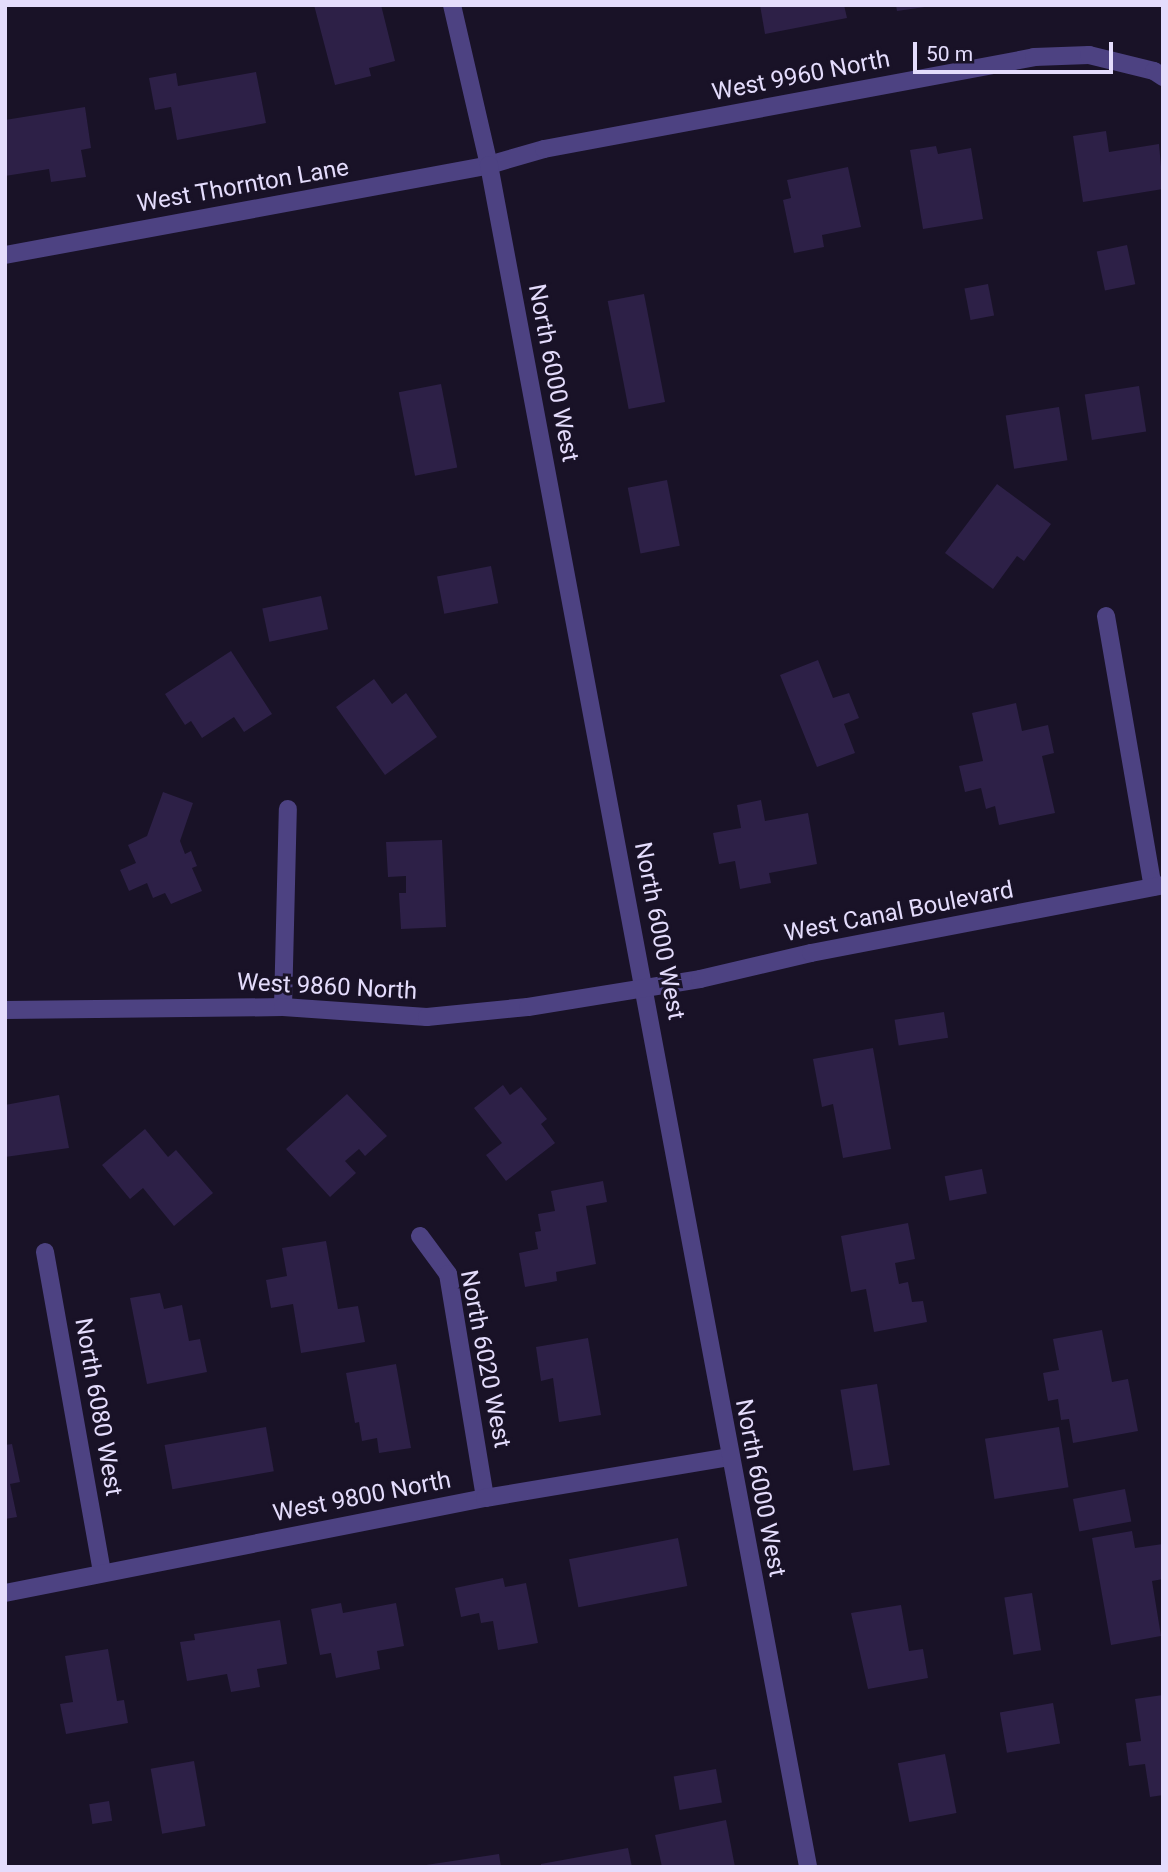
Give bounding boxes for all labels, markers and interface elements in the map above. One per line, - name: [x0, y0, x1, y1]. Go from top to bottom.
- scale bar: [916, 28, 1116, 72]
- text: 50 m: [926, 42, 973, 66]
- street label: West 9960 North: [710, 45, 892, 107]
- street label: West Thornton Lane: [135, 153, 351, 219]
- street label: North 6000 West: [522, 282, 584, 464]
- street label: North 6000 West: [628, 840, 690, 1022]
- street label: West Canal Boulevard: [782, 876, 1016, 948]
- street label: West 9860 North: [236, 968, 418, 1006]
- street label: North 6020 West: [454, 1268, 516, 1450]
- street label: North 6080 West: [68, 1316, 128, 1498]
- street label: North 6000 West: [729, 1397, 791, 1579]
- street label: West 9800 North: [271, 1466, 453, 1528]

